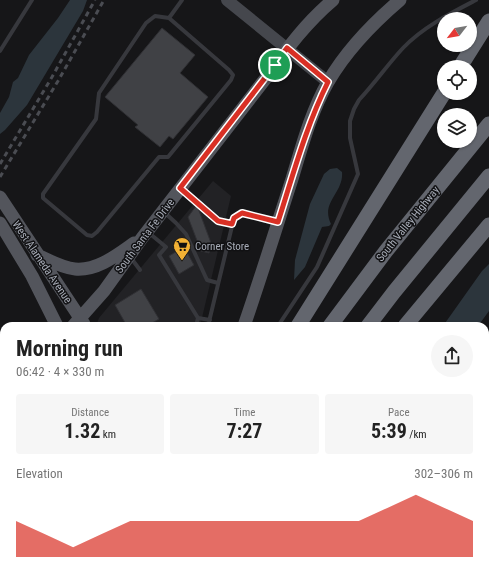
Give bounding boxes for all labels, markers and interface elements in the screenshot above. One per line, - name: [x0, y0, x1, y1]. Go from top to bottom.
- north arrow: [437, 12, 477, 52]
- map controls: [437, 12, 477, 148]
- pin: [258, 48, 292, 82]
- icon: arrive: [264, 54, 286, 76]
- button: locate: [437, 60, 477, 100]
- button: layers: [437, 108, 477, 148]
- street label: South Valley Highway: [374, 183, 443, 264]
- street label: South Santa Fe Drive: [113, 196, 177, 276]
- street label: West Alameda Avenue: [10, 218, 74, 306]
- supermarket icon: Corner Store: [172, 236, 192, 261]
- place label: Corner Store: [195, 240, 249, 253]
- button: share: [431, 335, 473, 377]
- text: Morning run: [16, 336, 123, 361]
- text: 06:42 · 4 × 330 m: [16, 364, 104, 379]
- text: Distance: [71, 406, 109, 419]
- text: Time: [234, 406, 255, 419]
- text: Pace: [388, 406, 410, 419]
- text: 1.32: [64, 419, 100, 443]
- text: 7:27: [227, 419, 262, 443]
- text: 5:39: [371, 419, 407, 443]
- text: km: [100, 428, 116, 441]
- text: /km: [407, 428, 427, 441]
- text: Elevation: [16, 466, 63, 481]
- text: 302–306 m: [414, 466, 473, 481]

